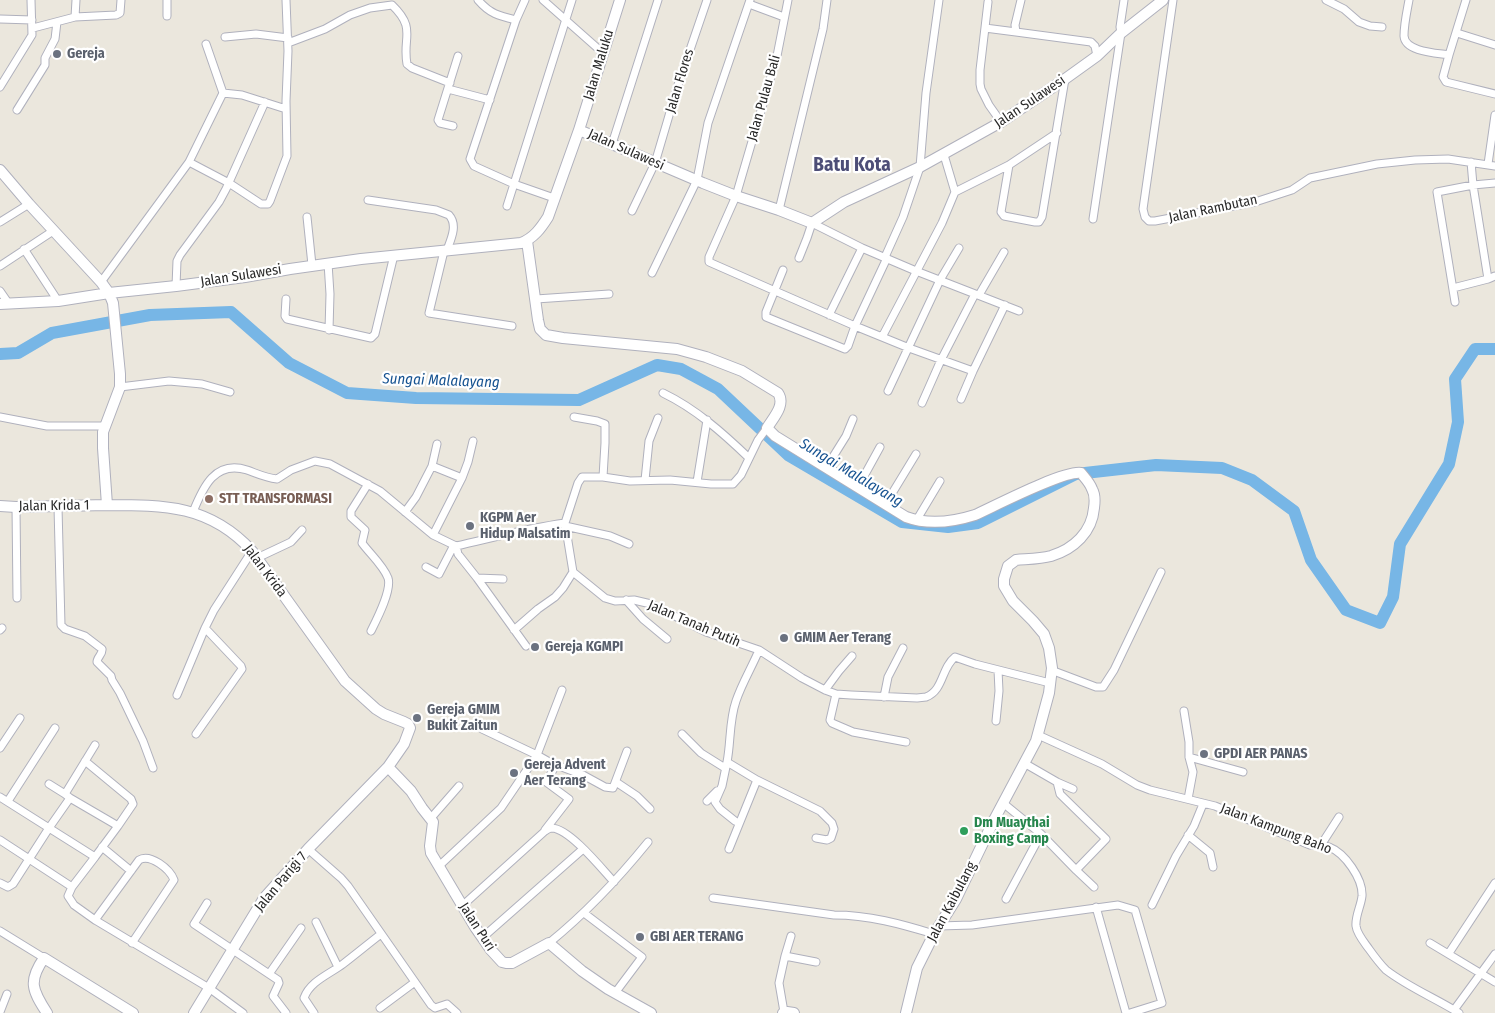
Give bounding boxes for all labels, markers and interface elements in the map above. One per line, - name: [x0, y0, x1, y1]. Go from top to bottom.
- street label: Jalan Maluku: [580, 28, 618, 102]
- place label: Gereja: [67, 46, 105, 62]
- street label: Jalan Flores: [662, 47, 698, 115]
- marker: Gereja: [51, 48, 63, 60]
- street label: Jalan Pulau Bali: [744, 53, 784, 143]
- street label: Jalan Sulawesi: [991, 72, 1069, 132]
- street label: Jalan Sulawesi: [585, 126, 667, 174]
- district label: Batu Kota: [813, 155, 891, 177]
- street label: Jalan Rambutan: [1167, 191, 1259, 227]
- street label: Jalan Sulawesi: [199, 261, 283, 291]
- water label: Sungai Malalayang: [382, 370, 500, 392]
- water label: Sungai Malalayang: [796, 435, 906, 511]
- place label: STT TRANSFORMASI: [219, 491, 332, 507]
- marker: STT TRANSFORMASI: [203, 493, 215, 505]
- street label: Jalan Krida 1: [19, 497, 89, 515]
- place label: KGPM Aer Hidup Malsatim: [480, 510, 570, 542]
- marker: KGPM Aer Hidup Malsatim: [464, 520, 476, 532]
- street label: Jalan Krida: [240, 541, 290, 601]
- street label: Jalan Tanah Putih: [645, 597, 743, 651]
- place label: GMIM Aer Terang: [794, 630, 891, 646]
- marker: GMIM Aer Terang: [778, 632, 790, 644]
- place label: Gereja KGMPI: [545, 639, 623, 655]
- marker: Gereja KGMPI: [529, 641, 541, 653]
- place label: Gereja GMIM Bukit Zaitun: [427, 702, 500, 734]
- marker: Gereja GMIM Bukit Zaitun: [411, 712, 423, 724]
- place label: GPDI AER PANAS: [1214, 746, 1308, 762]
- marker: GPDI AER PANAS: [1198, 748, 1210, 760]
- place label: Gereja Advent Aer Terang: [524, 757, 606, 790]
- marker: Gereja Advent Aer Terang: [508, 767, 520, 779]
- street label: Jalan Kampung Baho: [1218, 800, 1334, 858]
- place label: Dm Muaythai Boxing Camp: [974, 815, 1050, 848]
- marker: Dm Muaythai Boxing Camp: [958, 825, 970, 837]
- street label: Jalan Parigi 7: [251, 849, 311, 915]
- street label: Jalan Kaibulang: [924, 859, 980, 945]
- street label: Jalan Puri: [455, 900, 499, 954]
- place label: GBI AER TERANG: [650, 929, 743, 945]
- marker: GBI AER TERANG: [634, 931, 646, 943]

